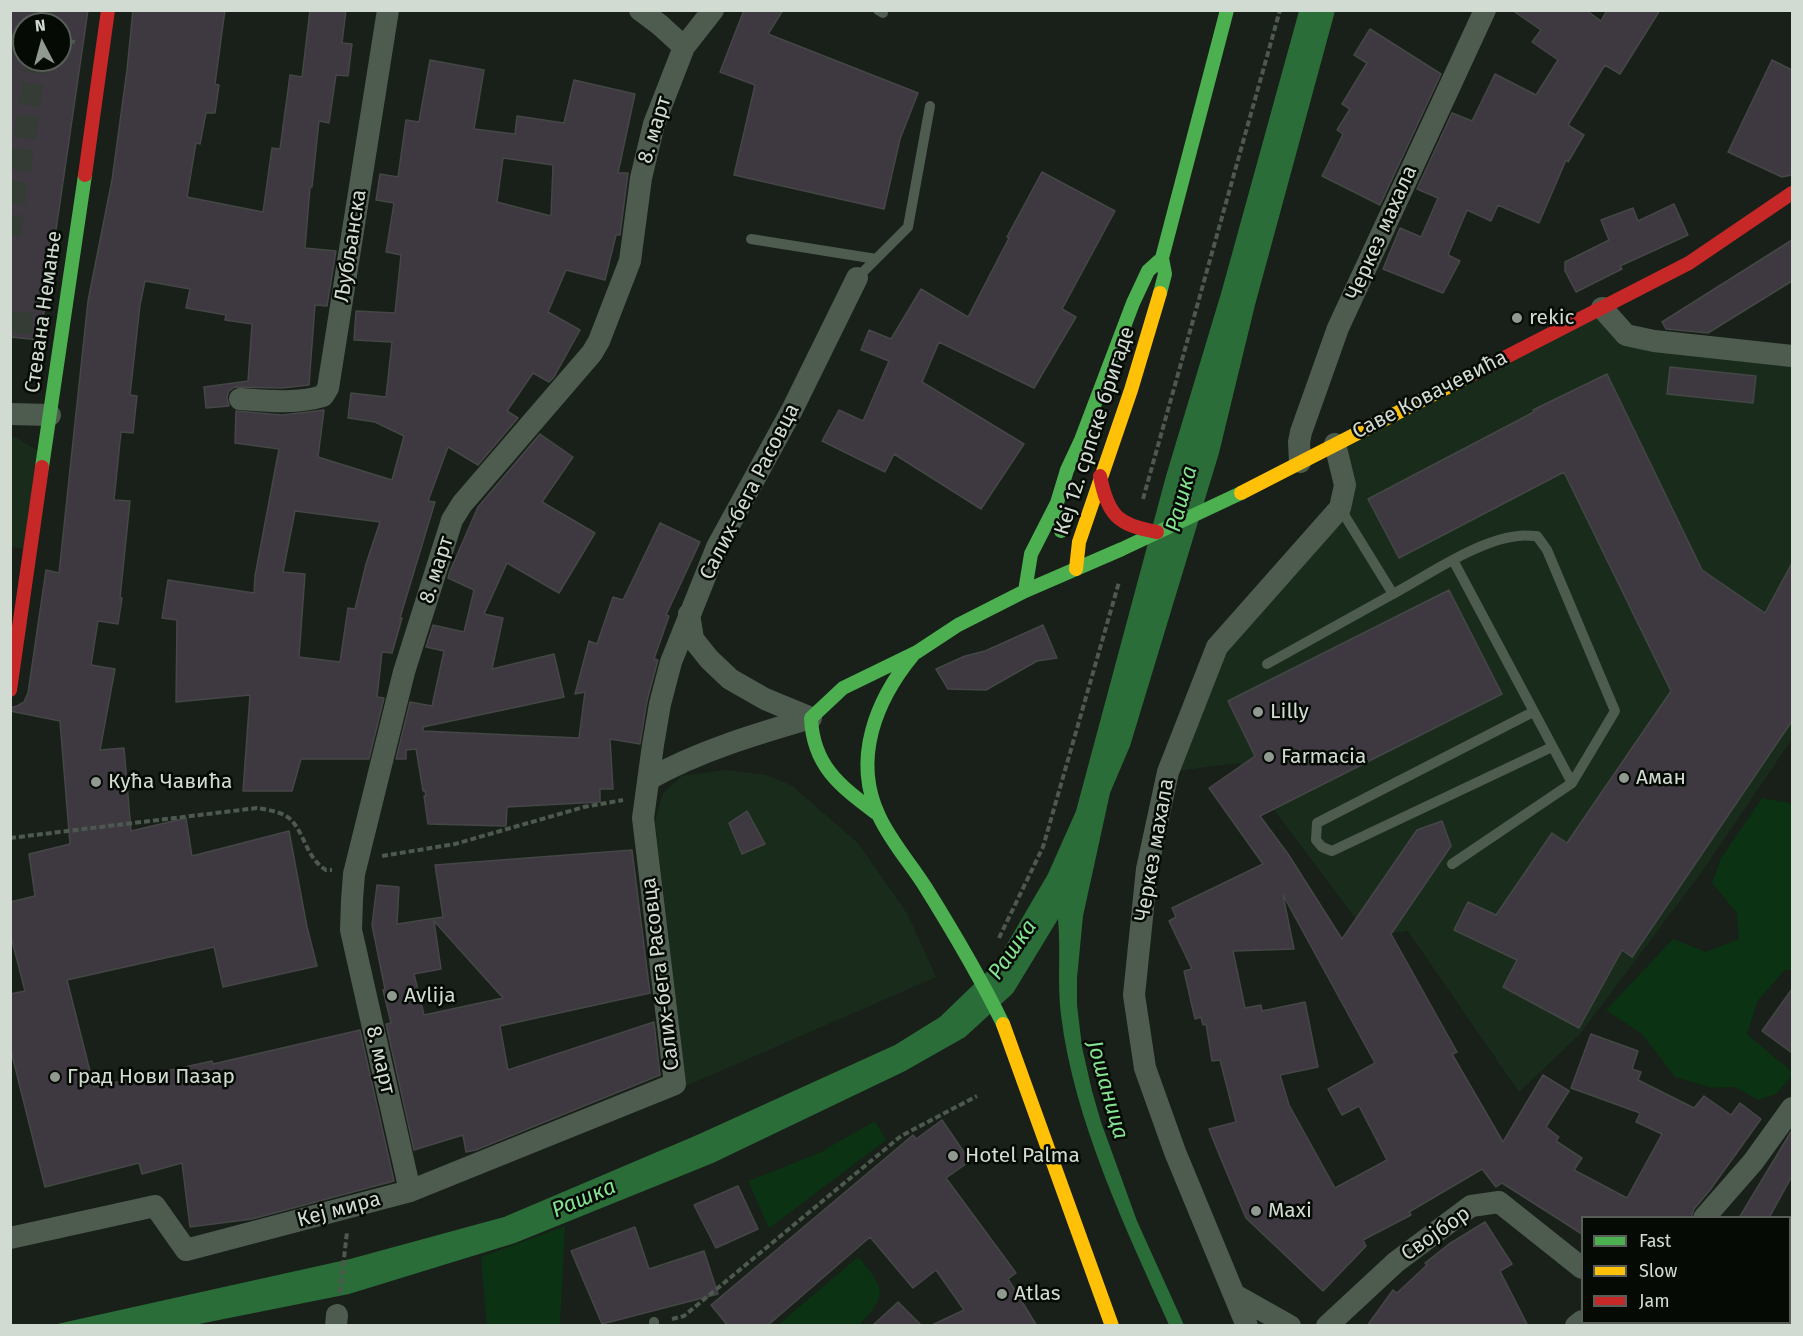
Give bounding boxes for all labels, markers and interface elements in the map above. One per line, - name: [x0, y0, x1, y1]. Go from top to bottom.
- north arrow: [12, 12, 72, 72]
- text: N: [34, 16, 47, 36]
- street label: 8. март: [633, 93, 677, 167]
- street label: Черкез махала: [1341, 162, 1423, 304]
- street label: Љубљанска: [330, 188, 372, 304]
- street label: Стевана Немање: [20, 229, 68, 395]
- place label: rekic: [1529, 305, 1575, 331]
- marker: rekic: [1510, 311, 1524, 325]
- street label: Кеј 12. српске бригаде: [1049, 324, 1141, 538]
- street label: Саве Ковачевића: [1348, 345, 1512, 445]
- street label: Салих-бега Расовца: [695, 400, 805, 584]
- water label: Рашка: [1161, 463, 1203, 535]
- street label: 8. март: [414, 533, 460, 607]
- place label: Lilly: [1270, 699, 1309, 725]
- marker: Lilly: [1251, 705, 1265, 719]
- place label: Farmacia: [1281, 744, 1366, 770]
- marker: Farmacia: [1262, 750, 1276, 764]
- place label: Аман: [1636, 765, 1686, 791]
- place label: Кућа Чавића: [108, 769, 233, 795]
- marker: Аман: [1617, 771, 1631, 785]
- marker: Кућа Чавића: [89, 775, 103, 789]
- street label: Черкез махала: [1130, 777, 1180, 923]
- street label: Салих-бега Расовца: [637, 876, 685, 1072]
- water label: Рашка: [983, 915, 1043, 985]
- place label: Avlija: [404, 983, 456, 1009]
- marker: Avlija: [385, 989, 399, 1003]
- street label: 8. март: [360, 1023, 400, 1097]
- water label: Јошаница: [1080, 1038, 1134, 1142]
- place label: Град Нови Пазар: [67, 1064, 235, 1090]
- marker: Град Нови Пазар: [48, 1070, 62, 1084]
- place label: Hotel Palma: [965, 1143, 1080, 1169]
- marker: Hotel Palma: [946, 1149, 960, 1163]
- water label: Рашка: [548, 1174, 620, 1224]
- street label: Кеј мира: [295, 1187, 383, 1233]
- place label: Maxi: [1268, 1198, 1312, 1224]
- street label: Својбор: [1397, 1201, 1475, 1267]
- marker: Maxi: [1249, 1204, 1263, 1218]
- legend: [1581, 1216, 1791, 1324]
- text: Fast: [1639, 1230, 1671, 1252]
- text: Slow: [1639, 1260, 1677, 1282]
- place label: Atlas: [1014, 1281, 1060, 1307]
- marker: Atlas: [995, 1287, 1009, 1301]
- text: Jam: [1639, 1290, 1670, 1312]

